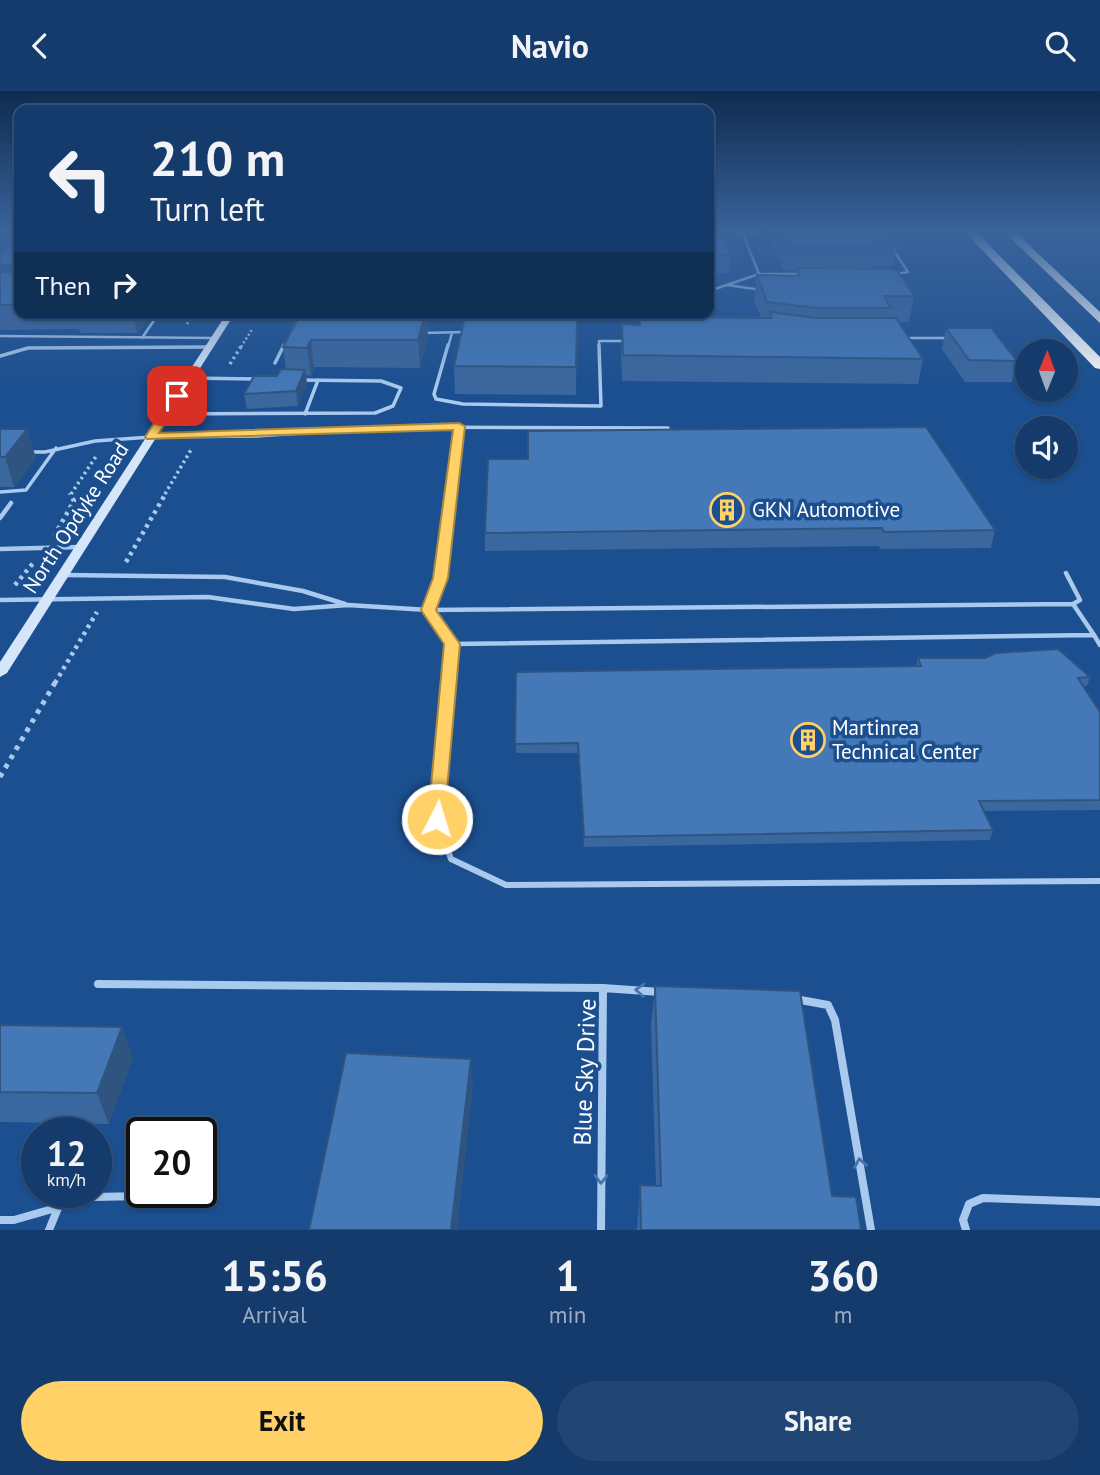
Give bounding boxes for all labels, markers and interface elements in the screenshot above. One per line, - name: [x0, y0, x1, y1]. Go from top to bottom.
- text: Navio: [511, 25, 589, 67]
- icon: back: [21, 27, 59, 65]
- icon: search: [1041, 27, 1079, 65]
- text: 210 m: [150, 126, 285, 190]
- icon: left: [35, 133, 126, 224]
- text: Turn left: [150, 188, 265, 230]
- icon: right: [105, 266, 143, 304]
- text: Then: [35, 269, 91, 302]
- north arrow: [1015, 339, 1078, 403]
- map controls: [1015, 339, 1078, 479]
- pin: [147, 366, 207, 426]
- icon: arrive: [158, 377, 196, 415]
- button: sound: [1015, 416, 1078, 479]
- street label: North Opdyke Road: [17, 437, 134, 598]
- building icon: GKN Automotive: [708, 491, 746, 529]
- place label: GKN Automotive: [752, 496, 900, 523]
- place label: Martinrea Technical Center: [832, 714, 979, 765]
- building icon: Martinrea Technical Center: [789, 721, 827, 759]
- position arrow: [400, 782, 474, 856]
- one-way arrow: [634, 983, 645, 998]
- street label: Blue Sky Drive: [566, 998, 603, 1146]
- speed limit sign: 20: [126, 1117, 217, 1208]
- text: 12: [47, 1130, 86, 1176]
- one-way arrow: [853, 1157, 868, 1169]
- text: km/h: [47, 1168, 86, 1191]
- one-way arrow: [593, 1174, 609, 1185]
- text: 15:56: [221, 1248, 328, 1303]
- text: 1: [556, 1248, 579, 1303]
- text: 360: [807, 1248, 879, 1303]
- text: Arrival: [242, 1300, 307, 1329]
- text: min: [549, 1300, 586, 1329]
- text: m: [834, 1300, 852, 1329]
- button: Exit: [21, 1381, 543, 1461]
- button: Share: [557, 1381, 1079, 1461]

